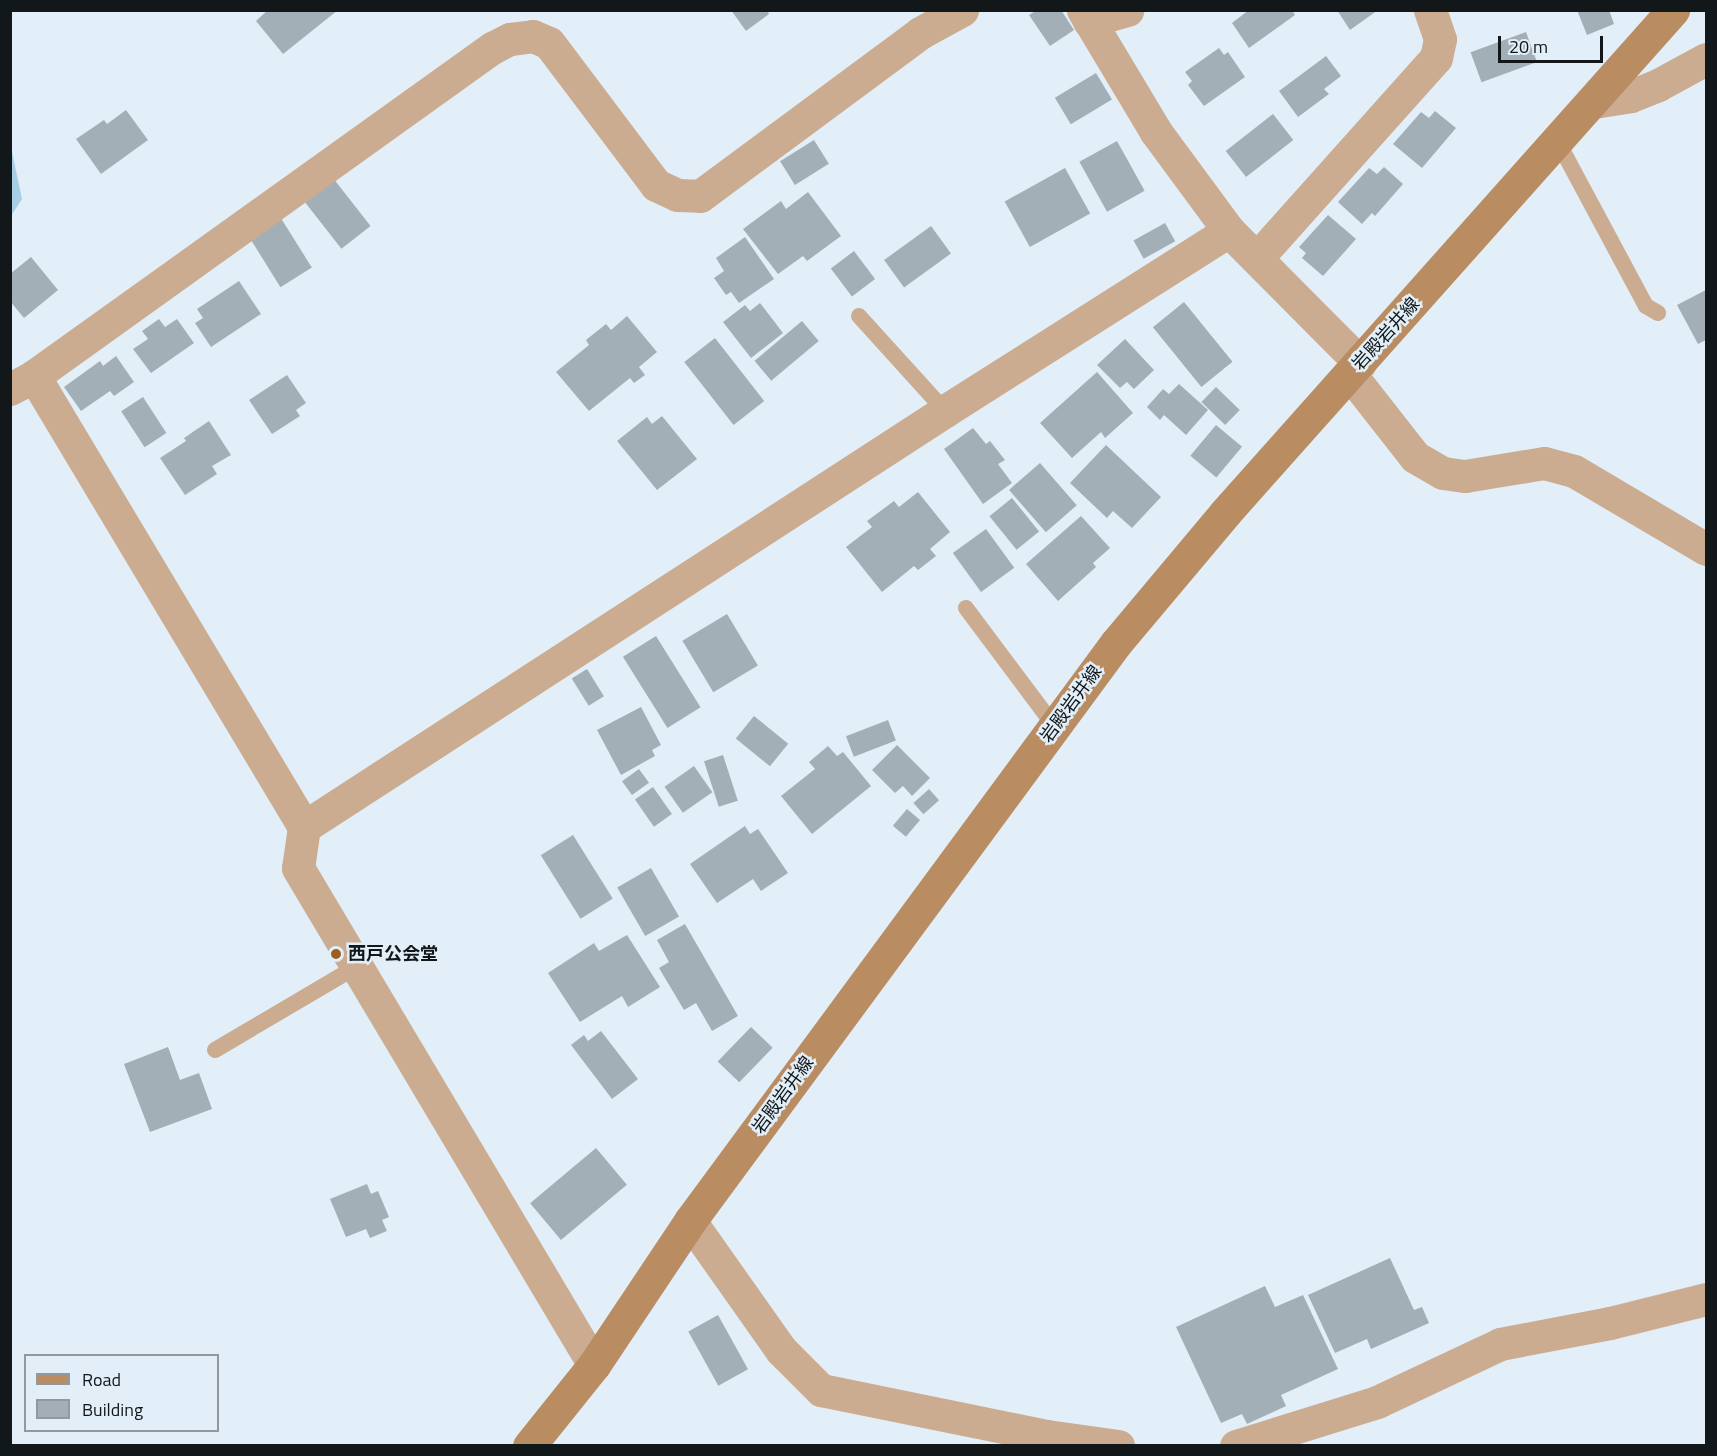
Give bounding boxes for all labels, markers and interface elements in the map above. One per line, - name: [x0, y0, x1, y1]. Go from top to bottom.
- scale bar: [1501, 24, 1606, 62]
- text: 20 m: [1509, 33, 1548, 60]
- street label: 岩殿岩井線: [1348, 293, 1424, 375]
- street label: 岩殿岩井線: [1036, 661, 1106, 747]
- place label: 西戸公会堂: [348, 943, 438, 965]
- marker: 西戸公会堂: [329, 947, 343, 961]
- street label: 岩殿岩井線: [748, 1052, 818, 1138]
- legend: [24, 1354, 219, 1432]
- text: Road: [82, 1366, 121, 1393]
- text: Building: [82, 1396, 143, 1423]

